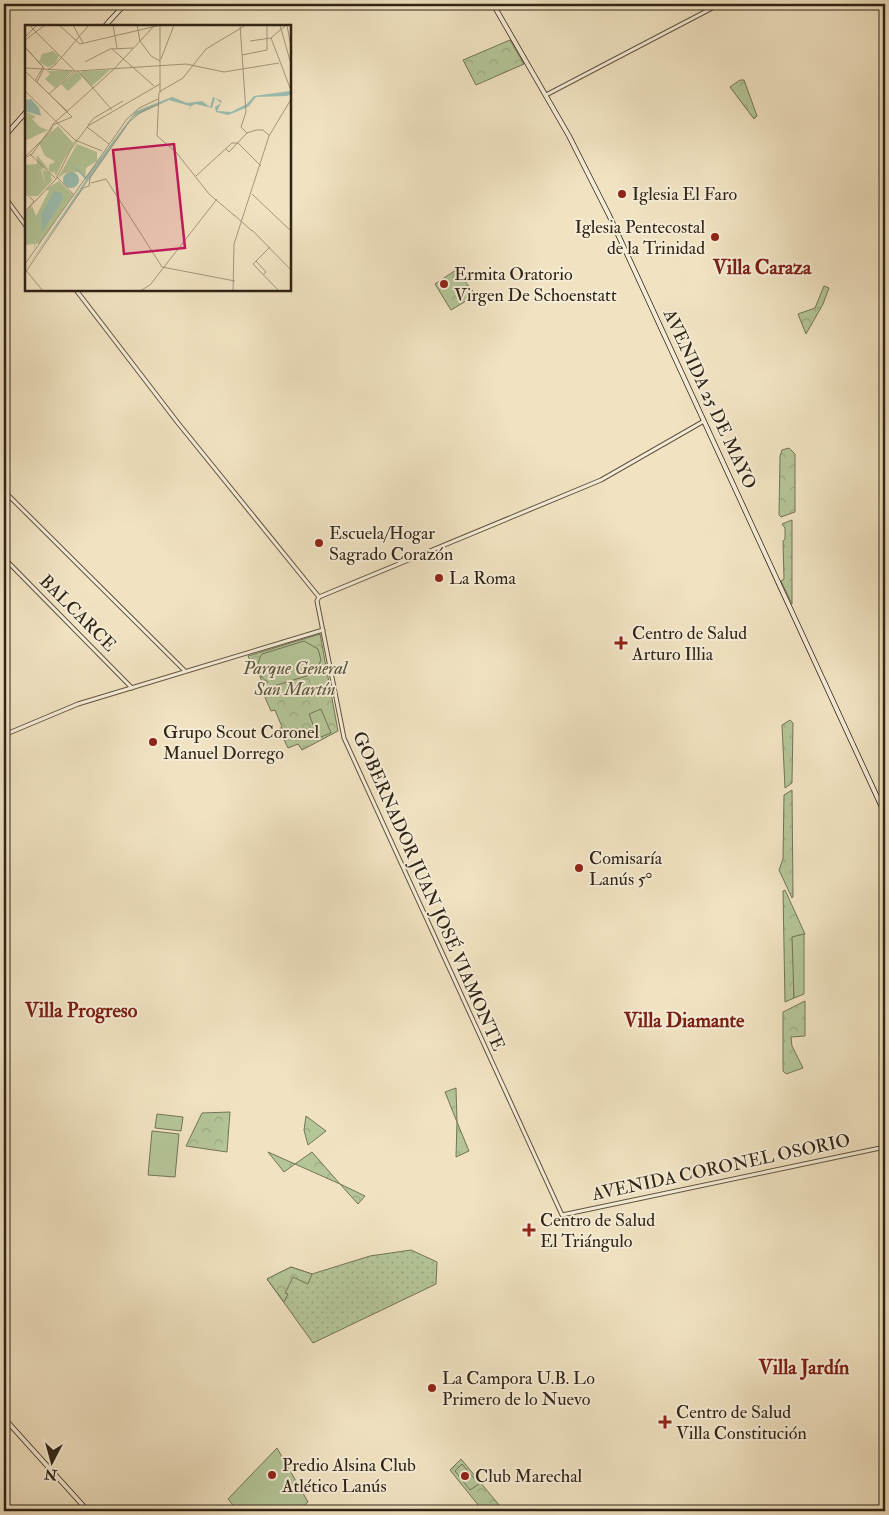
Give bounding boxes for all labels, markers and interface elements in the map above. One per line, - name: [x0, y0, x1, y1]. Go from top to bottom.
- inset map: [25, 25, 291, 291]
- place label: Iglesia El Faro: [632, 183, 738, 206]
- marker: Iglesia El Faro: [616, 188, 628, 200]
- place label: Iglesia Pentecostal de la Trinidad: [575, 216, 705, 260]
- marker: Iglesia Pentecostal de la Trinidad: [709, 231, 721, 243]
- district label: Villa Caraza: [712, 255, 812, 280]
- place label: Ermita Oratorio Virgen De Schoenstatt: [454, 263, 617, 307]
- marker: Ermita Oratorio Virgen De Schoenstatt: [438, 278, 450, 290]
- street label: AVENIDA 25 DE MAYO: [657, 305, 761, 493]
- place label: Escuela/Hogar Sagrado Corazón: [329, 522, 453, 566]
- marker: Escuela/Hogar Sagrado Corazón: [313, 537, 325, 549]
- place label: La Roma: [449, 567, 517, 590]
- street label: BALCARCE: [34, 570, 121, 657]
- marker: La Roma: [433, 572, 445, 584]
- place label: Centro de Salud Arturo Illia: [631, 622, 747, 666]
- marker: Centro de Salud Arturo Illia: [614, 636, 628, 650]
- park label: Parque General San Martín: [242, 657, 349, 701]
- place label: Grupo Scout Coronel Manuel Dorrego: [163, 721, 319, 765]
- street label: GOBERNADOR JUAN JOSÉ VIAMONTE: [347, 728, 510, 1055]
- marker: Grupo Scout Coronel Manuel Dorrego: [147, 736, 159, 748]
- place label: Comisaría Lanús 5°: [589, 847, 663, 891]
- marker: Comisaría Lanús 5°: [573, 862, 585, 874]
- district label: Villa Progreso: [24, 998, 138, 1024]
- district label: Villa Diamante: [623, 1008, 745, 1033]
- street label: AVENIDA CORONEL OSORIO: [589, 1129, 852, 1206]
- place label: Centro de Salud El Triángulo: [540, 1209, 655, 1253]
- marker: Centro de Salud El Triángulo: [522, 1223, 536, 1237]
- district label: Villa Jardín: [758, 1355, 850, 1380]
- place label: La Campora U.B. Lo Primero de lo Nuevo: [442, 1367, 595, 1411]
- marker: La Campora U.B. Lo Primero de lo Nuevo: [426, 1382, 438, 1394]
- place label: Centro de Salud Villa Constitución: [676, 1401, 807, 1445]
- marker: Centro de Salud Villa Constitución: [658, 1415, 672, 1429]
- north arrow: [28, 1438, 78, 1488]
- place label: Predio Alsina Club Atlético Lanús: [281, 1454, 416, 1498]
- text: N: [43, 1465, 59, 1484]
- place label: Club Marechal: [475, 1465, 583, 1488]
- marker: Predio Alsina Club Atlético Lanús: [266, 1469, 278, 1481]
- marker: Club Marechal: [459, 1470, 471, 1482]

